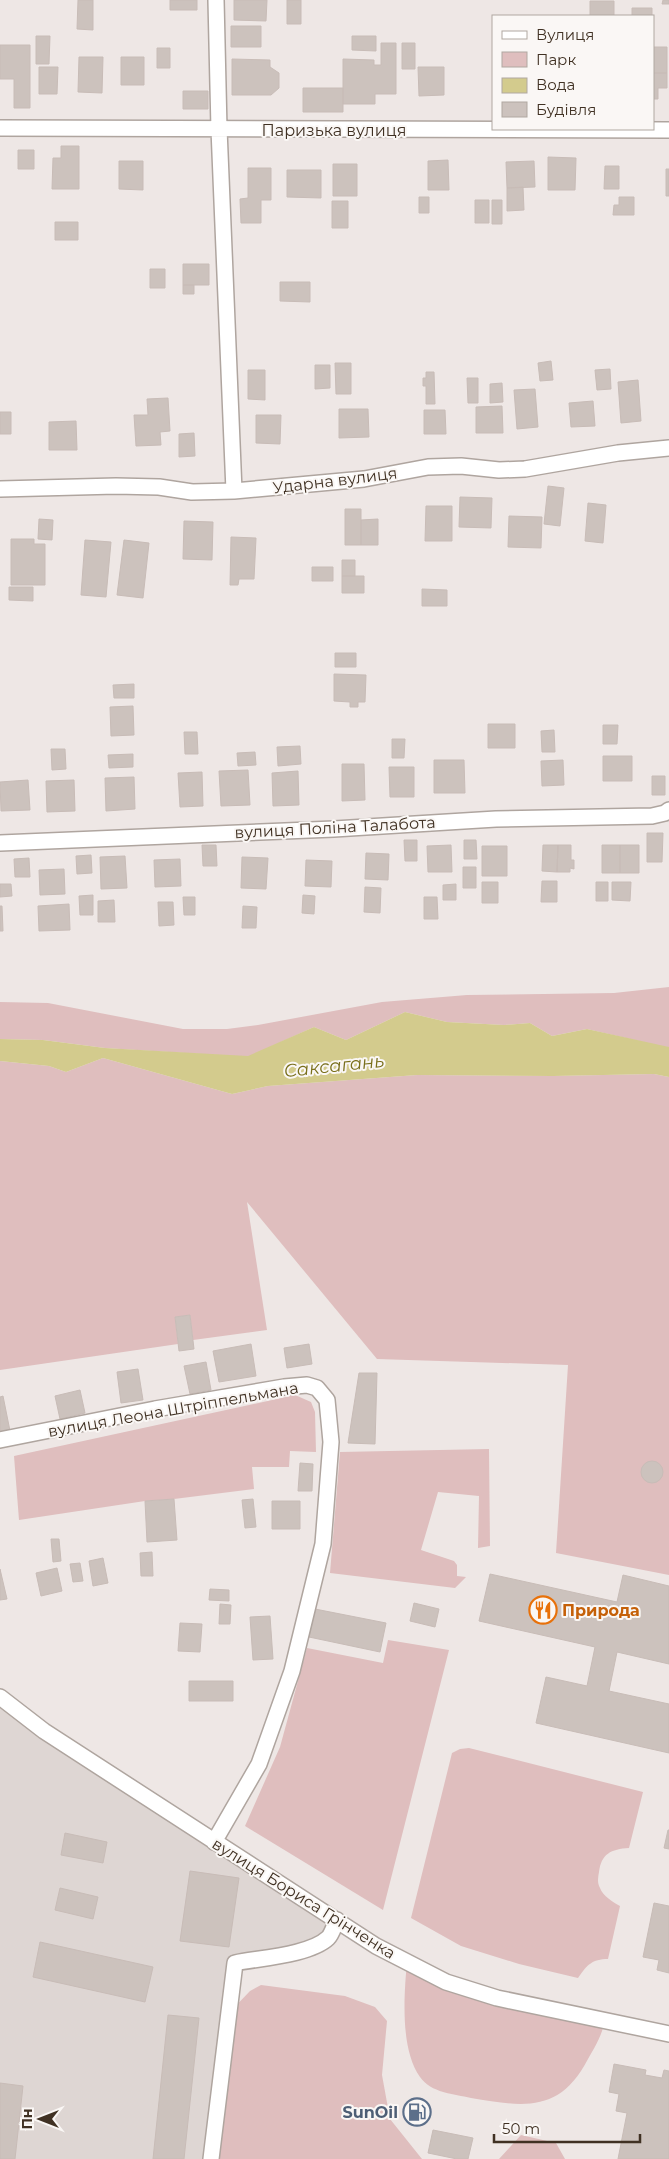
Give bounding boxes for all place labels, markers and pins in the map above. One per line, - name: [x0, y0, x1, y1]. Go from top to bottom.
- restaurant icon: Природа: [528, 1595, 558, 1625]
- place label: Природа: [562, 1601, 640, 1620]
- fuel station icon: SunOil: [402, 2097, 432, 2127]
- place label: SunOil: [343, 2103, 398, 2122]

